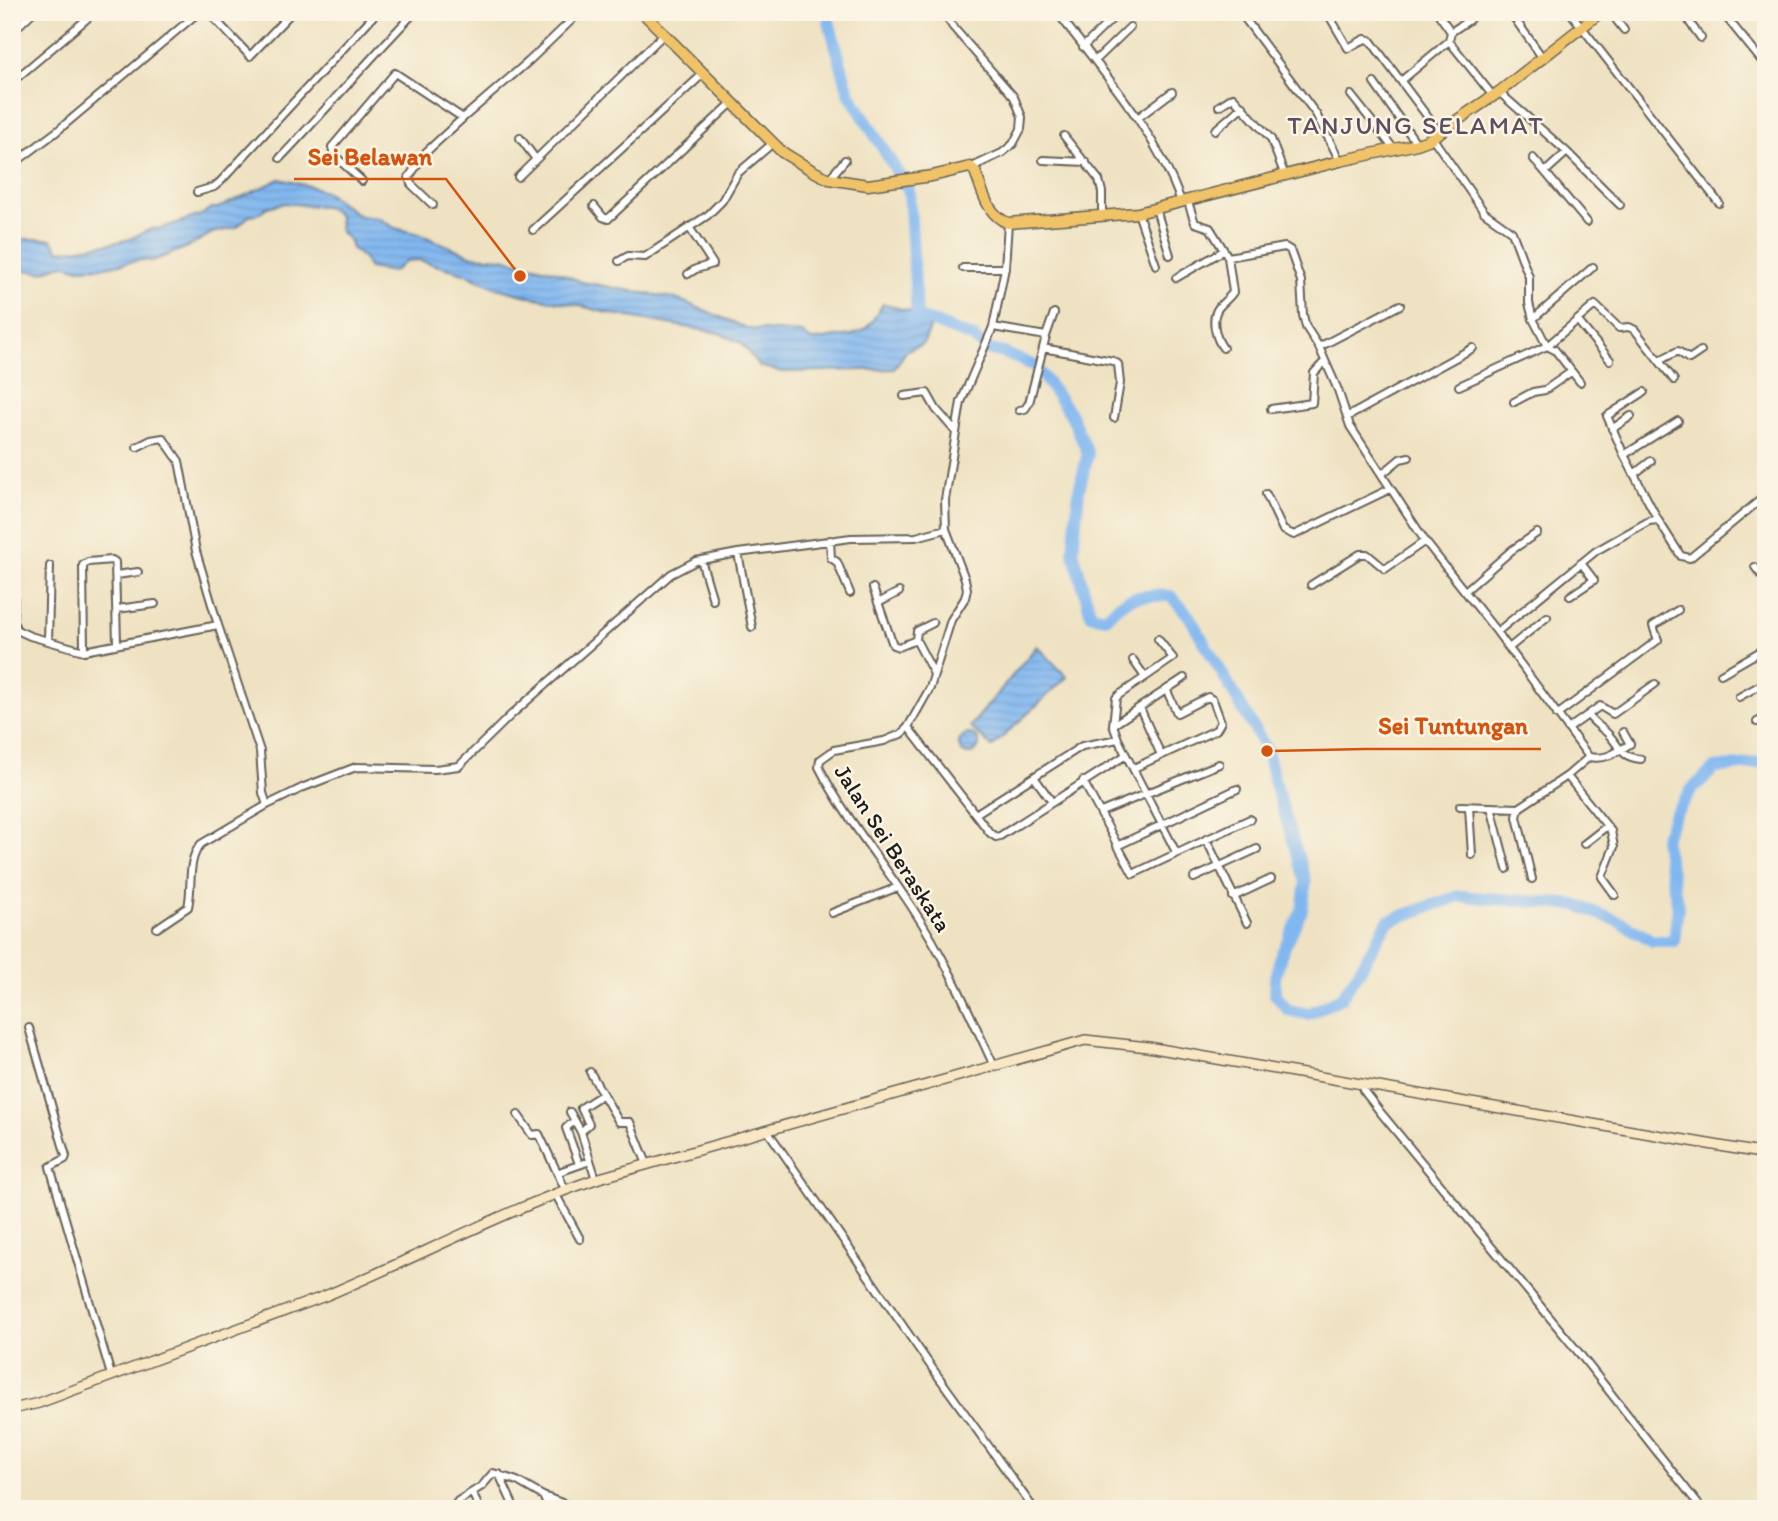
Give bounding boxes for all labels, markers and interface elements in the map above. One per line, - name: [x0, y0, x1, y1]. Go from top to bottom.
- district label: TANJUNG SELAMAT: [1287, 109, 1545, 141]
- callout: Sei Belawan: [294, 134, 446, 179]
- text: Sei Belawan: [308, 142, 433, 171]
- callout: Sei Tuntungan: [1365, 704, 1541, 749]
- text: Sei Tuntungan: [1378, 711, 1528, 741]
- street label: Jalan Sei Beraskata: [828, 759, 958, 937]

